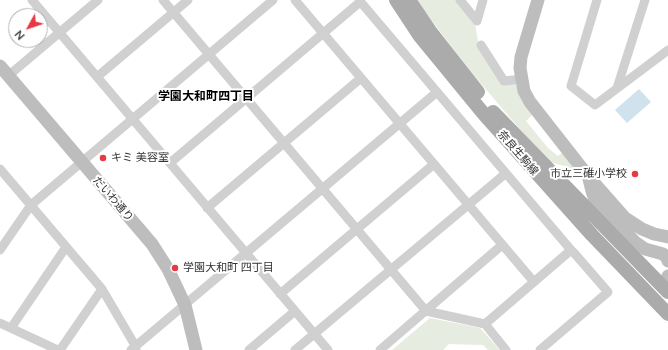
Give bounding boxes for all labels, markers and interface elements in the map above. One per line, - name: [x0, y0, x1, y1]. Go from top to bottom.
- north arrow: [8, 8, 48, 48]
- text: N: [12, 27, 28, 43]
- district label: 学園大和町四丁目: [158, 89, 254, 103]
- street label: 奈良生駒線: [495, 128, 541, 178]
- place label: キミ 美容室: [111, 151, 169, 165]
- marker: キミ 美容室: [98, 153, 108, 163]
- place label: 市立三碓小学校: [550, 167, 627, 181]
- marker: 市立三碓小学校: [630, 169, 640, 179]
- street label: だいわ通り: [90, 174, 136, 224]
- place label: 学園大和町 四丁目: [183, 261, 274, 275]
- marker: 学園大和町 四丁目: [170, 263, 180, 273]

